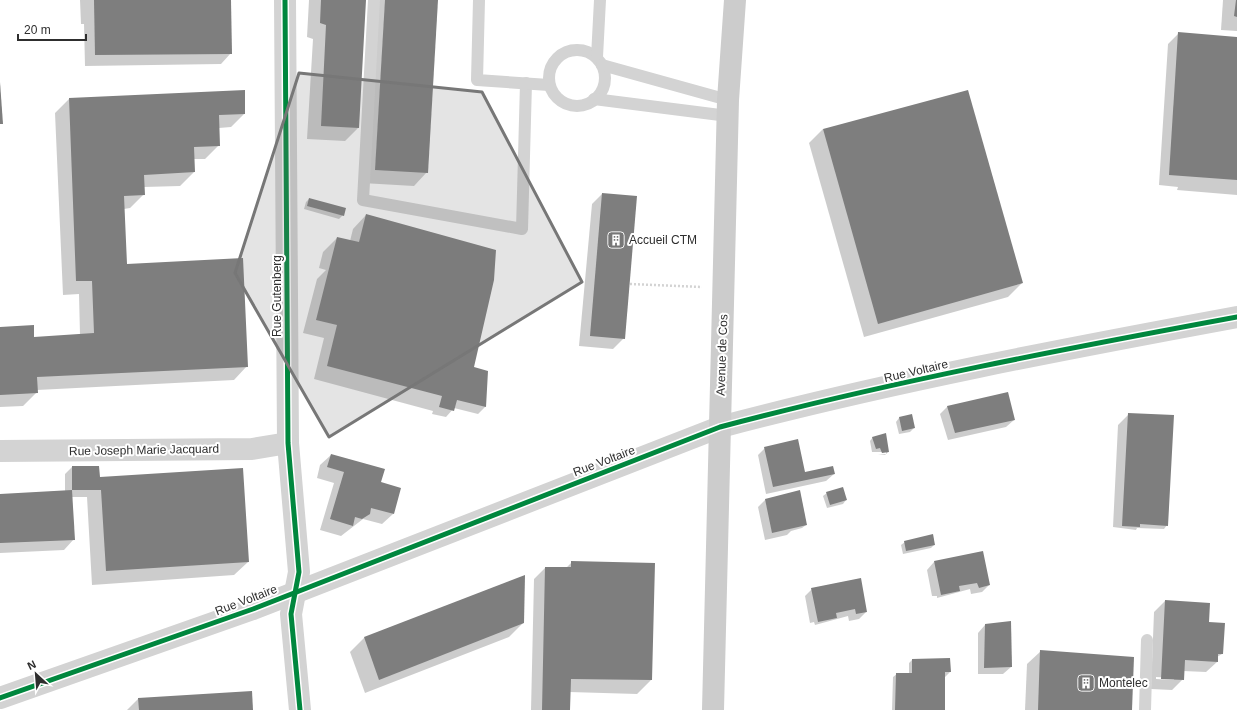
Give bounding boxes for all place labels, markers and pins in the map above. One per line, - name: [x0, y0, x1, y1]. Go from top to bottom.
- building icon: Accueil CTM: [606, 230, 626, 250]
- place label: Accueil CTM: [629, 233, 697, 247]
- building icon: Montelec: [1076, 673, 1096, 693]
- place label: Montelec: [1099, 676, 1148, 690]

